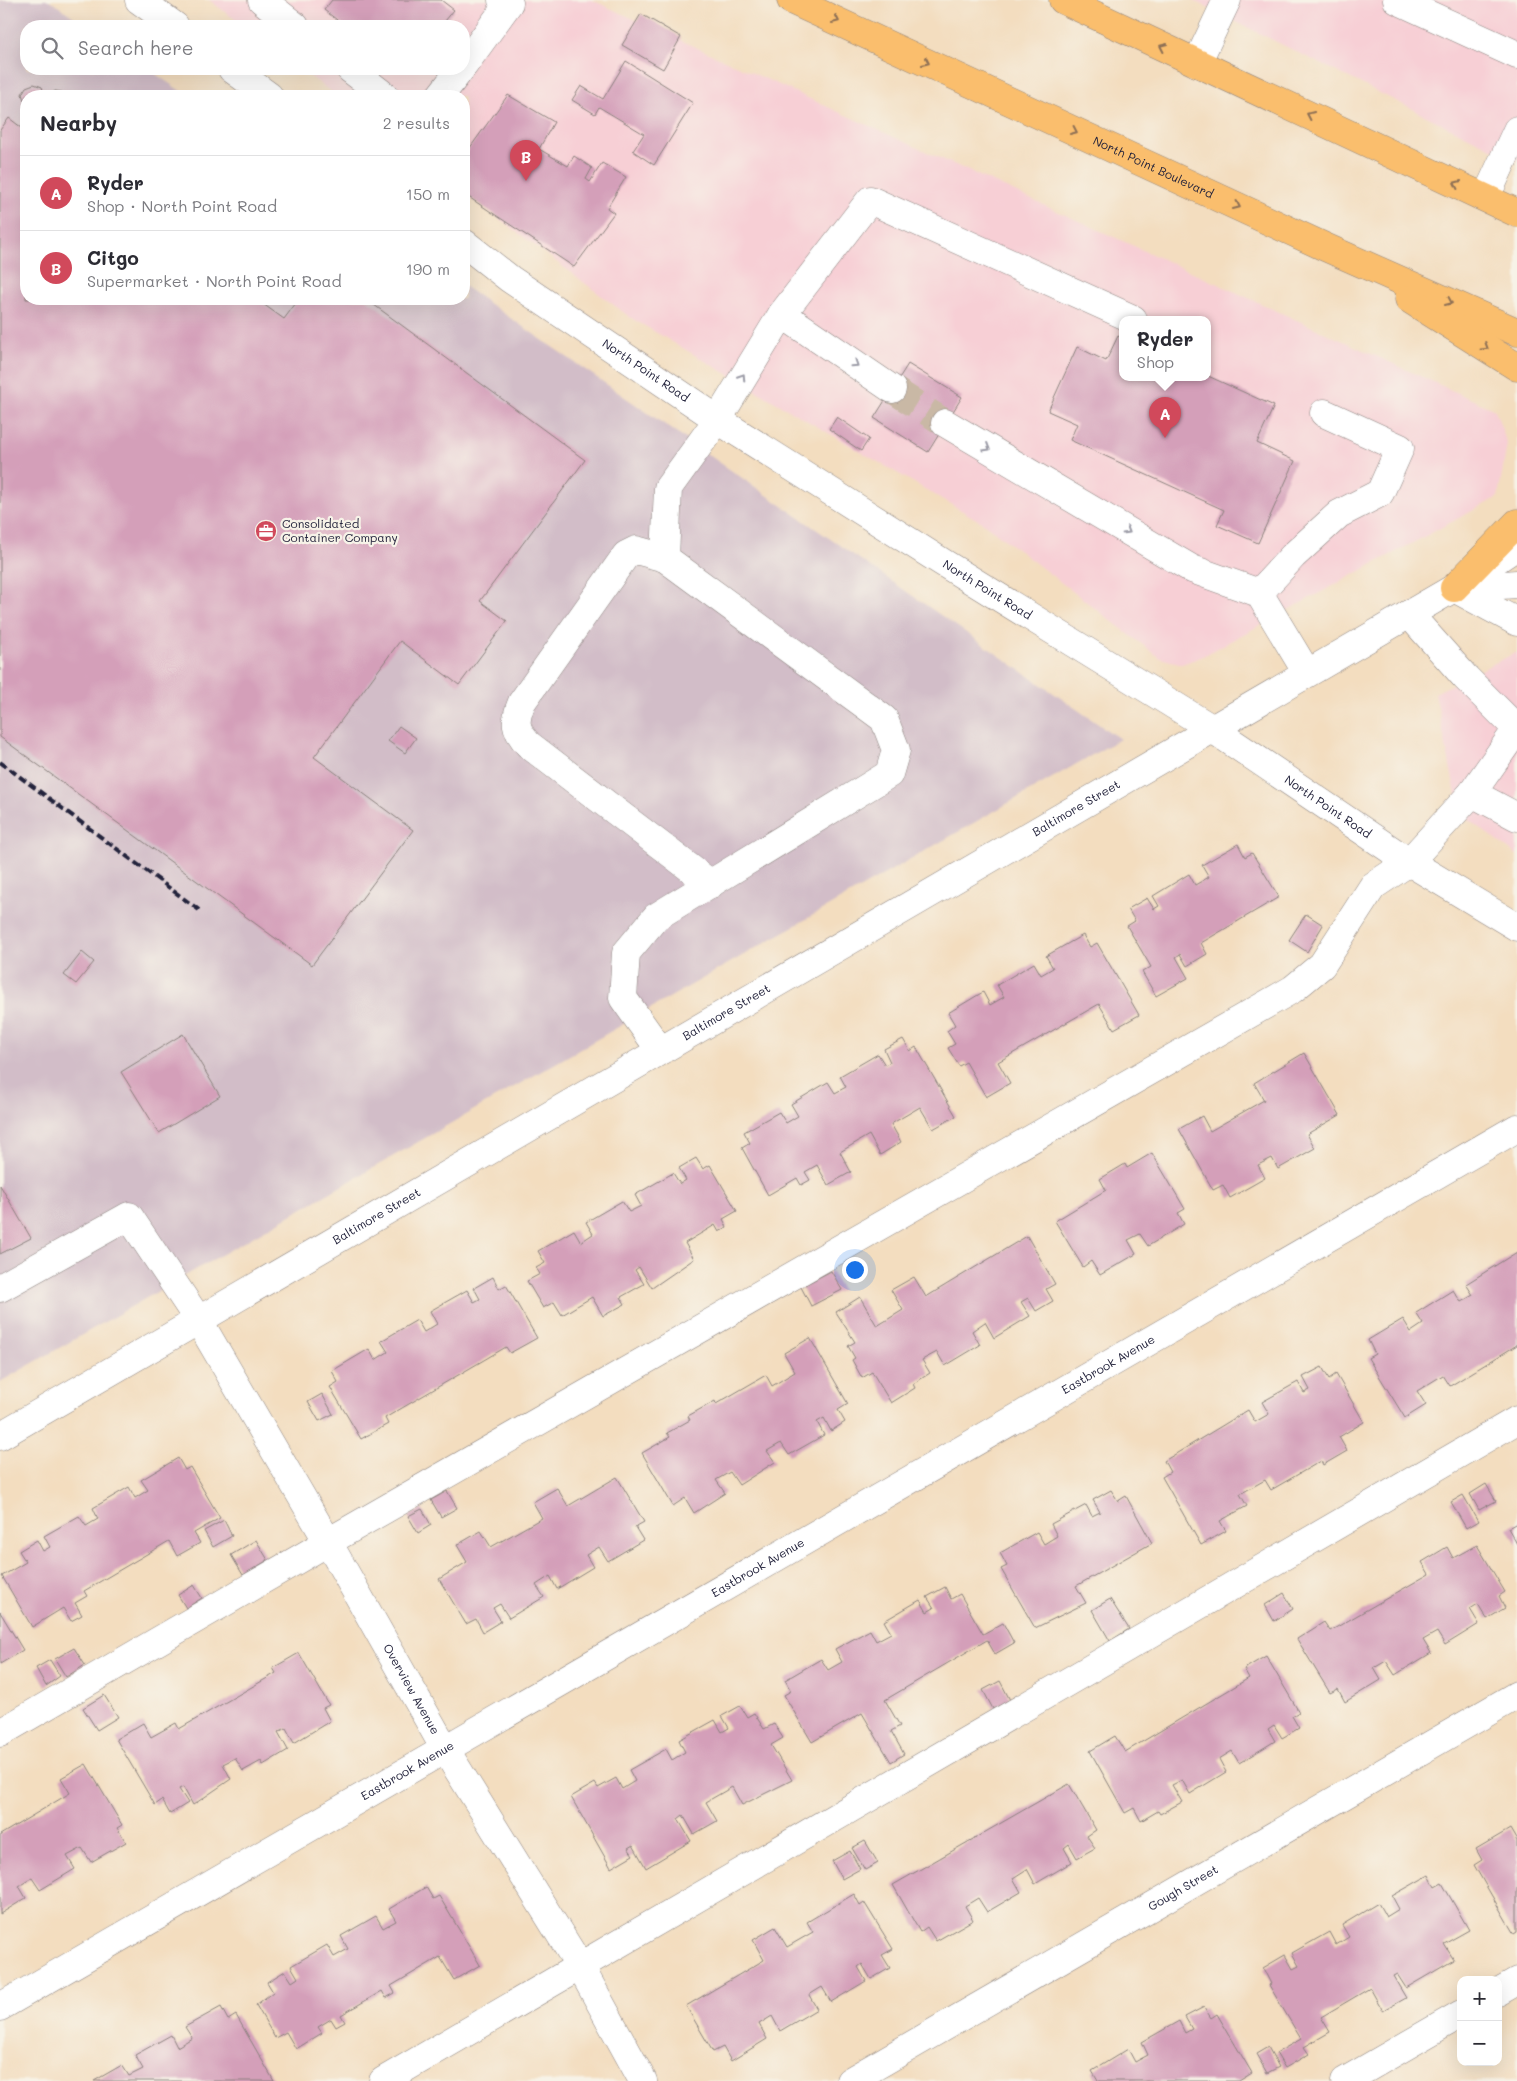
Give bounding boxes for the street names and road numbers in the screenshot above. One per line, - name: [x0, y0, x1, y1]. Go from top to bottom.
- street label: North Point Boulevard: [1091, 132, 1217, 202]
- street label: North Point Road: [599, 335, 693, 405]
- street label: North Point Road: [940, 555, 1036, 623]
- street label: North Point Road: [1282, 771, 1375, 842]
- street label: Baltimore Street: [1029, 776, 1123, 839]
- street label: Baltimore Street: [679, 980, 773, 1043]
- street label: Baltimore Street: [329, 1184, 423, 1247]
- street label: Eastbrook Avenue: [1058, 1331, 1157, 1397]
- street label: Eastbrook Avenue: [708, 1534, 807, 1600]
- street label: Overview Avenue: [380, 1641, 444, 1737]
- street label: Eastbrook Avenue: [357, 1737, 457, 1803]
- street label: Gough Street: [1145, 1861, 1221, 1914]

